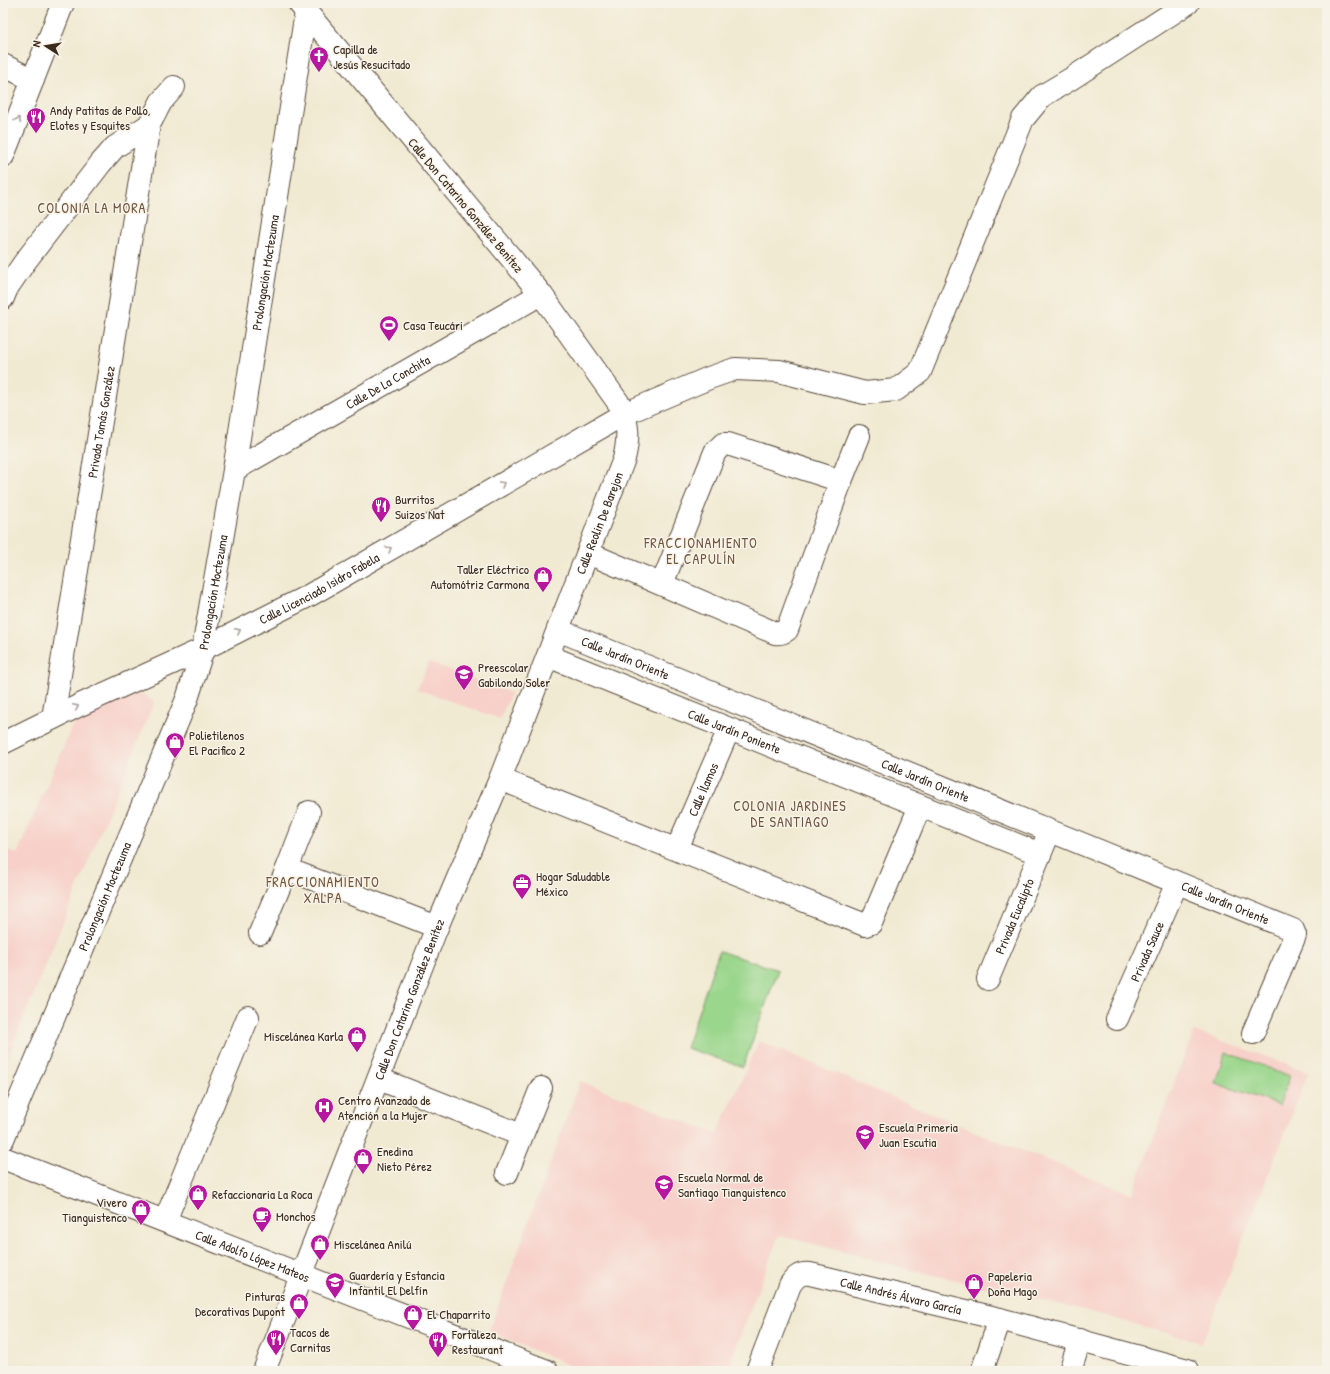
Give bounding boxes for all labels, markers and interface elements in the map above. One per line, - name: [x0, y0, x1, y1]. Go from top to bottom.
- north arrow: [26, 26, 66, 66]
- text: N: [29, 39, 44, 48]
- place label: Capilla de Jesús Resucitado: [333, 40, 410, 73]
- church icon: Capilla de Jesús Resucitado: [308, 45, 330, 73]
- place label: Andy Patitas de Pollo, Elotes y Esquites: [50, 101, 150, 134]
- restaurant icon: Andy Patitas de Pollo, Elotes y Esquites: [25, 106, 47, 134]
- one-way arrow: [13, 116, 21, 123]
- street label: Calle Don Catarino González Benítez: [404, 134, 528, 277]
- district label: COLONIA LA MORA: [38, 198, 146, 217]
- street label: Prolongación Moctezuma: [247, 214, 283, 332]
- sports icon: Casa Teucári: [378, 314, 400, 342]
- place label: Casa Teucári: [403, 316, 463, 334]
- street label: Calle De La Conchita: [342, 351, 433, 413]
- street label: Privada Tomás González: [83, 364, 119, 479]
- street label: Calle Reolin De Barejon: [571, 469, 627, 577]
- one-way arrow: [498, 482, 505, 489]
- place label: Burritos Suizos Nat: [395, 490, 445, 523]
- restaurant icon: Burritos Suizos Nat: [370, 495, 392, 523]
- street label: Prolongación Moctezuma: [194, 533, 232, 651]
- district label: FRACCIONAMIENTO EL CAPULÍN: [643, 533, 758, 568]
- one-way arrow: [385, 546, 392, 553]
- street label: Calle Licenciado Isidro Fabela: [256, 548, 383, 628]
- place label: Taller Eléctrico Automótriz Carmona: [430, 560, 529, 593]
- shop icon: Taller Eléctrico Automótriz Carmona: [532, 565, 554, 593]
- one-way arrow: [234, 628, 241, 636]
- street label: Calle Jardín Oriente: [579, 632, 672, 684]
- place label: Preescolar Gabilondo Soler: [478, 658, 550, 691]
- school or university icon: Preescolar Gabilondo Soler: [453, 663, 475, 691]
- street label: Calle Jardín Poniente: [685, 704, 784, 758]
- one-way arrow: [71, 705, 79, 712]
- place label: Polietilenos El Pacifico 2: [189, 726, 245, 759]
- shop icon: Polietilenos El Pacifico 2: [164, 731, 186, 759]
- street label: Calle Jardín Oriente: [879, 754, 972, 806]
- street label: Calle Ílamos: [683, 760, 722, 819]
- district label: COLONIA JARDINES DE SANTIAGO: [733, 796, 847, 831]
- street label: Prolongación Moctezuma: [74, 839, 135, 954]
- place label: Hogar Saludable México: [536, 867, 610, 900]
- district label: FRACCIONAMIENTO XALPA: [265, 872, 380, 907]
- office icon: Hogar Saludable México: [511, 872, 533, 900]
- street label: Privada Eucalipto: [990, 876, 1038, 957]
- street label: Calle Jardín Oriente: [1179, 876, 1272, 929]
- street label: Calle Don Catarino González Benítez: [369, 916, 449, 1082]
- street label: Privada Sauce: [1126, 918, 1168, 984]
- shop icon: Miscelánea Karla: [346, 1025, 368, 1053]
- place label: Miscelánea Karla: [264, 1027, 343, 1045]
- place label: Centro Avanzado de Atención a la Mujer: [338, 1091, 431, 1124]
- hospital icon: Centro Avanzado de Atención a la Mujer: [313, 1096, 335, 1124]
- place label: Escuela Primeria Juan Escutia: [879, 1118, 958, 1151]
- school or university icon: Escuela Primeria Juan Escutia: [854, 1123, 876, 1151]
- place label: Enedina Nieto Pérez: [377, 1142, 432, 1175]
- shop icon: Enedina Nieto Pérez: [352, 1147, 374, 1175]
- place label: Escuela Normal de Santiago Tianguistenco: [678, 1168, 786, 1201]
- school or university icon: Escuela Normal de Santiago Tianguistenco: [653, 1173, 675, 1201]
- shop icon: Refaccionaria La Roca: [187, 1183, 209, 1211]
- place label: Refaccionaria La Roca: [212, 1185, 312, 1203]
- place label: Vivero Tianguistenco: [62, 1193, 127, 1226]
- shop icon: Vivero Tianguistenco: [130, 1198, 152, 1226]
- cafe icon: Monchos: [251, 1205, 273, 1233]
- place label: Monchos: [276, 1207, 316, 1225]
- street label: Calle Adolfo López Mateos: [193, 1225, 312, 1286]
- shop icon: Miscelánea Anilú: [309, 1233, 331, 1261]
- place label: Miscelánea Anilú: [334, 1235, 411, 1253]
- place label: Guardería y Estancia Infantil El Delfín: [349, 1266, 445, 1299]
- place label: Papeleria Doña Mago: [988, 1267, 1037, 1300]
- school or university icon: Guardería y Estancia Infantil El Delfín: [324, 1271, 346, 1299]
- street label: Calle Andrés Álvaro García: [838, 1272, 964, 1319]
- shop icon: Papeleria Doña Mago: [963, 1272, 985, 1300]
- place label: Pinturas Decorativas Dupont: [195, 1287, 286, 1320]
- shop icon: Pinturas Decorativas Dupont: [288, 1292, 310, 1320]
- shop icon: El Chaparrito: [402, 1303, 424, 1331]
- place label: El Chaparrito: [427, 1305, 490, 1323]
- place label: Tacos de Carnitas: [290, 1323, 331, 1356]
- place label: Fortaleza Restaurant: [451, 1325, 504, 1358]
- restaurant icon: Tacos de Carnitas: [265, 1328, 287, 1356]
- restaurant icon: Fortaleza Restaurant: [427, 1330, 449, 1358]

